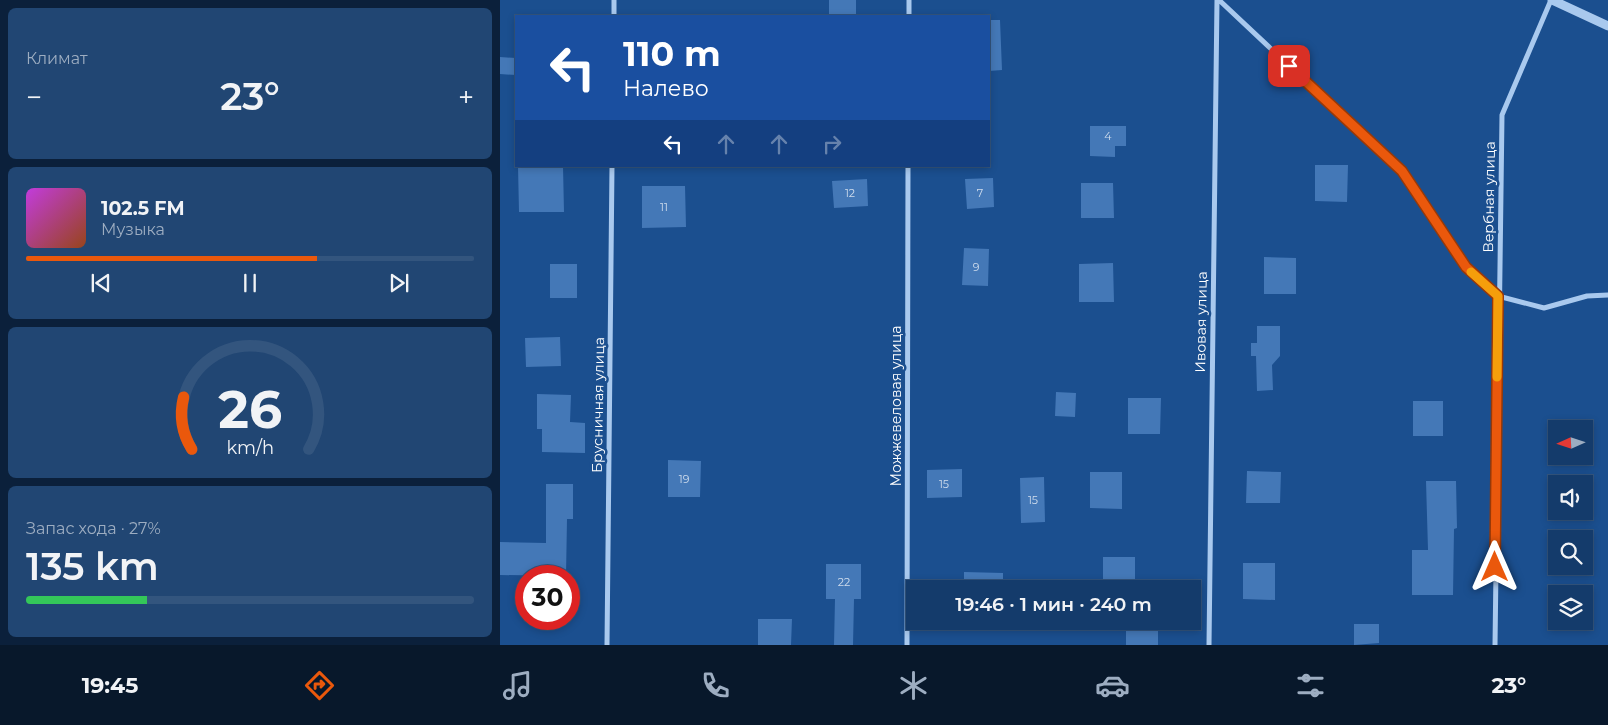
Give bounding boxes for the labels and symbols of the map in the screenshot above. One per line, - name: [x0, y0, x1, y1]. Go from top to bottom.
- pin: [1268, 45, 1310, 87]
- house number: 4: [1104, 129, 1112, 143]
- street label: Вербная улица: [1479, 141, 1499, 253]
- house number: 12: [845, 186, 855, 200]
- house number: 7: [977, 186, 983, 200]
- house number: 11: [660, 200, 668, 214]
- house number: 9: [973, 260, 980, 274]
- street label: Ивовая улица: [1191, 271, 1211, 373]
- street label: Можжевеловая улица: [887, 326, 905, 486]
- street label: Брусничная улица: [588, 337, 608, 473]
- north arrow: [1548, 420, 1592, 465]
- house number: 19: [679, 472, 690, 486]
- house number: 15: [939, 477, 949, 491]
- house number: 15: [1028, 493, 1038, 507]
- position arrow: [1468, 540, 1520, 592]
- speed limit sign: 30: [515, 565, 580, 630]
- house number: 22: [838, 575, 850, 589]

